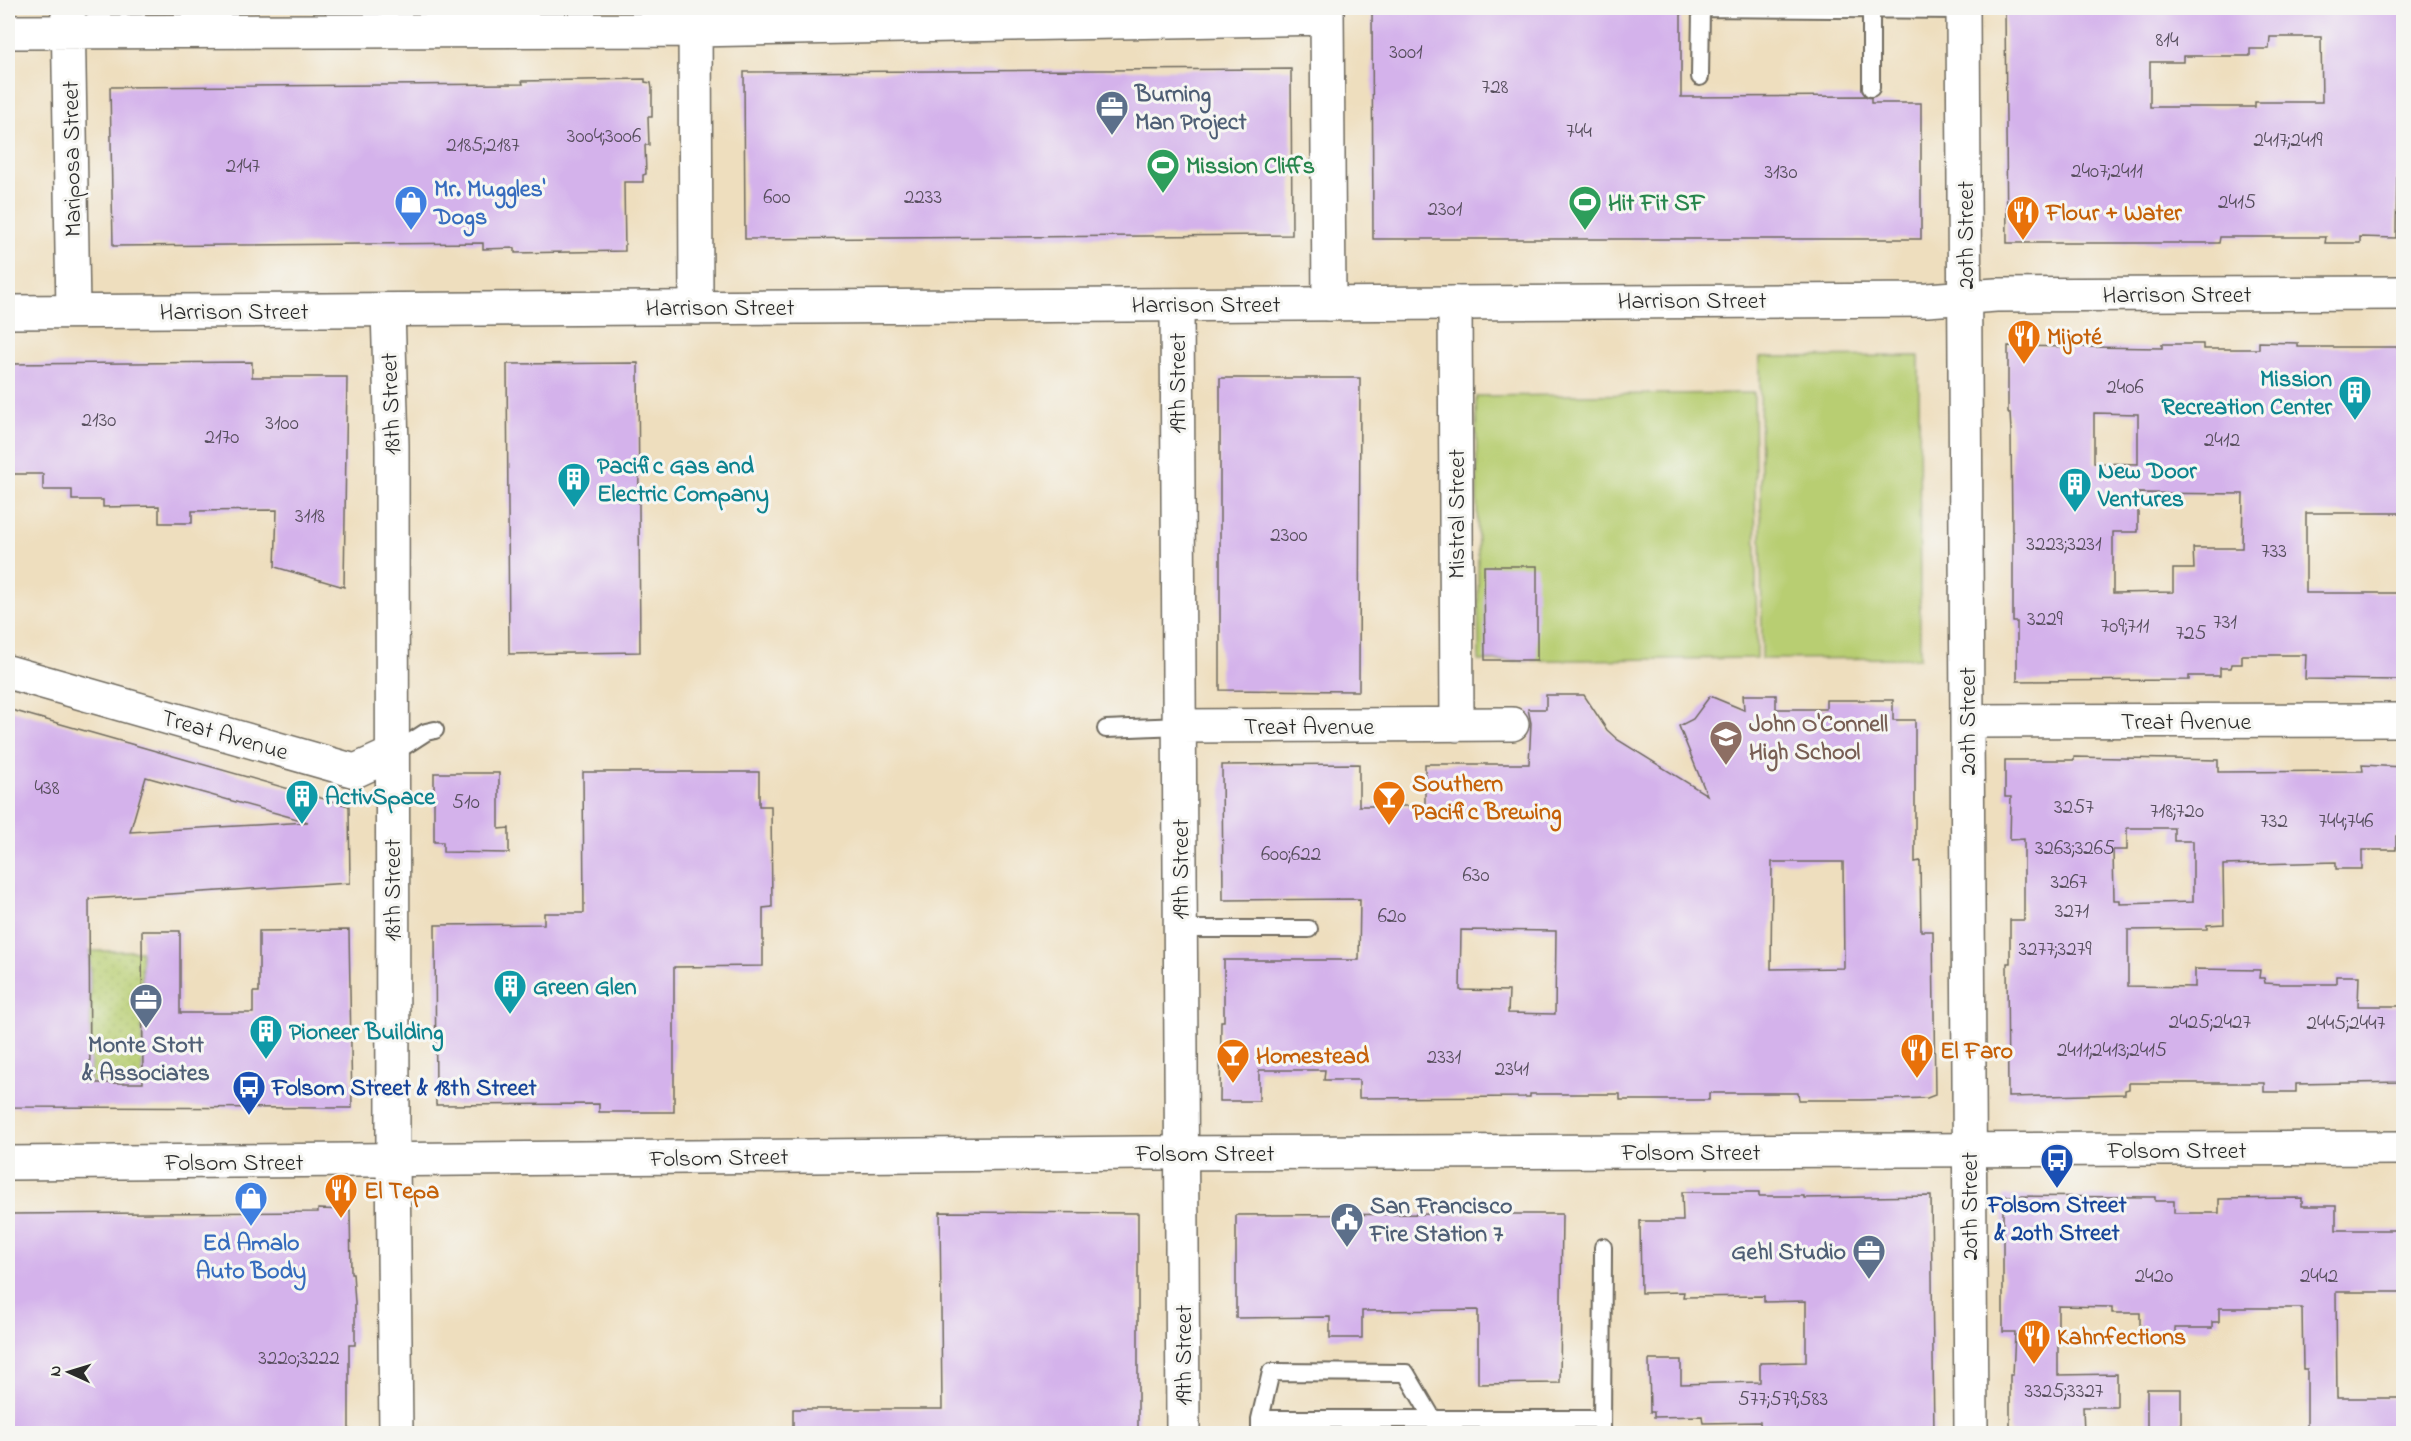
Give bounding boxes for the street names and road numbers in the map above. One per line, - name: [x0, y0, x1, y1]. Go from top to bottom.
- street label: Mariposa Street: [55, 80, 92, 237]
- street label: 20th Street: [1950, 181, 1985, 289]
- street label: Harrison Street: [2102, 279, 2252, 314]
- street label: Harrison Street: [1617, 285, 1767, 320]
- street label: Harrison Street: [1131, 289, 1281, 324]
- street label: Harrison Street: [645, 292, 795, 327]
- street label: Harrison Street: [159, 296, 309, 331]
- street label: 19th Street: [1162, 333, 1197, 433]
- street label: 18th Street: [373, 352, 412, 456]
- street label: Mistral Street: [1441, 449, 1476, 579]
- street label: 20th Street: [1952, 667, 1987, 775]
- street label: Treat Avenue: [157, 702, 292, 771]
- street label: Treat Avenue: [2121, 706, 2252, 741]
- street label: Treat Avenue: [1244, 711, 1375, 746]
- street label: 19th Street: [1165, 819, 1200, 919]
- street label: 18th Street: [377, 839, 412, 941]
- street label: Folsom Street: [2107, 1135, 2246, 1170]
- street label: Folsom Street: [1621, 1137, 1760, 1172]
- street label: Folsom Street: [1135, 1138, 1274, 1173]
- street label: Folsom Street: [648, 1141, 789, 1178]
- street label: Folsom Street: [164, 1147, 303, 1182]
- street label: 20th Street: [1954, 1152, 1989, 1260]
- street label: 19th Street: [1168, 1305, 1203, 1405]

